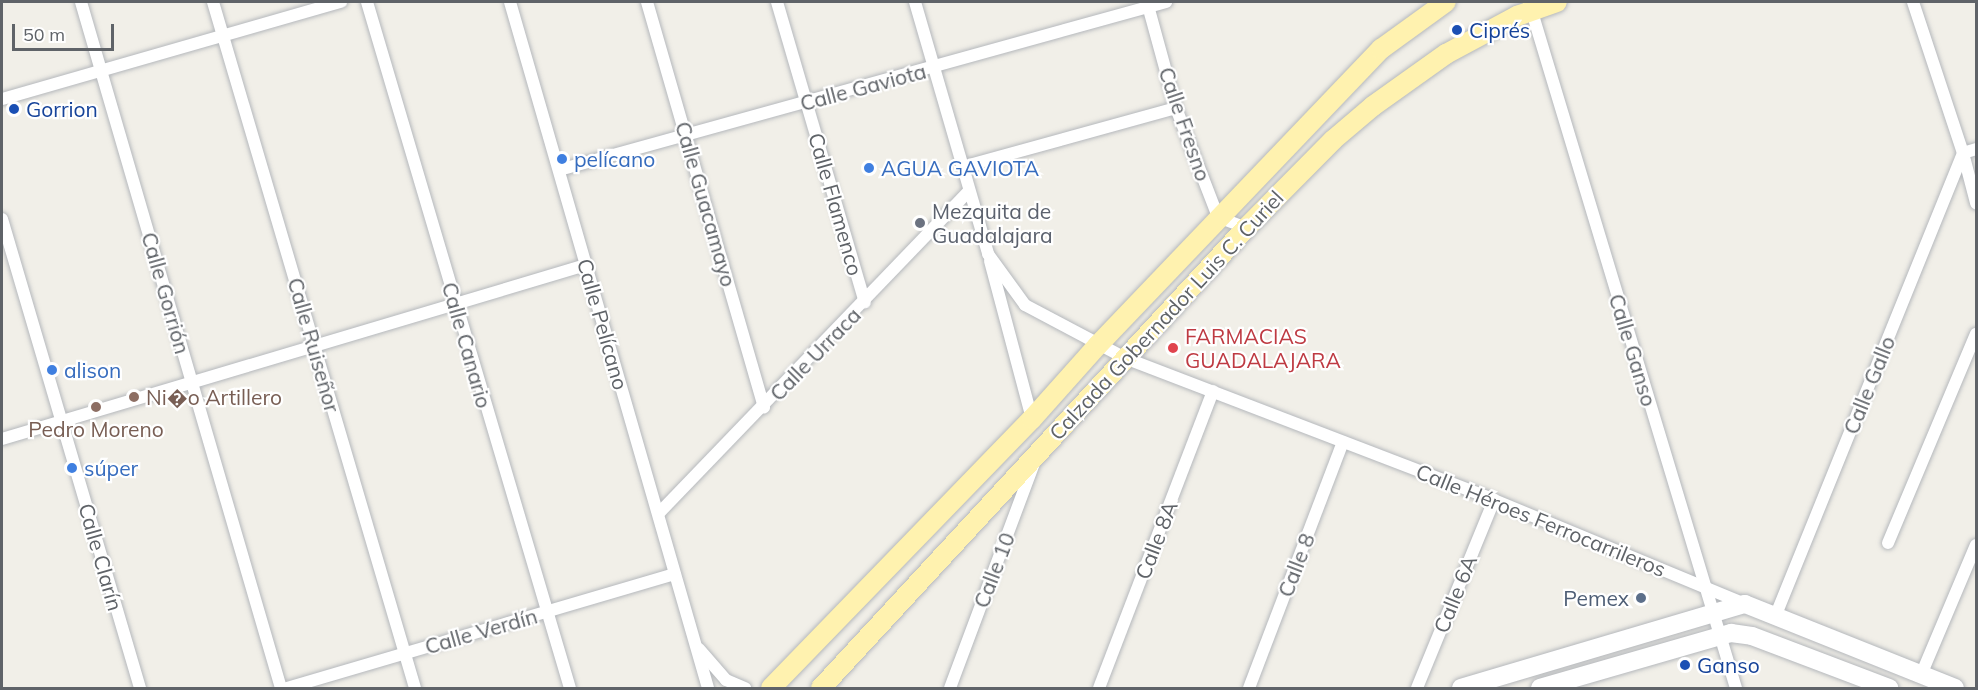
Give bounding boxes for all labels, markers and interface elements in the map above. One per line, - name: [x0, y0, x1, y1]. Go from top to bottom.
- scale bar: [15, 12, 117, 50]
- place label: Ciprés: [1469, 17, 1530, 43]
- text: 50 m: [23, 23, 65, 46]
- marker: Ciprés: [1450, 23, 1464, 37]
- street label: Calle Gaviota: [797, 58, 929, 116]
- street label: Calle Fresno: [1154, 64, 1216, 184]
- place label: Gorrion: [26, 96, 98, 122]
- marker: Gorrion: [7, 102, 21, 116]
- street label: Calle Guacamayo: [670, 119, 742, 289]
- street label: Calle Flamenco: [804, 130, 868, 278]
- place label: pelícano: [574, 146, 655, 172]
- marker: pelícano: [555, 152, 569, 166]
- place label: AGUA GAVIOTA: [881, 155, 1039, 181]
- marker: AGUA GAVIOTA: [862, 161, 876, 175]
- street label: Calzada Gobernador Luis C. Curiel: [1044, 185, 1288, 445]
- place label: Mezquita de Guadalajara: [932, 198, 1053, 248]
- marker: Mezquita de Guadalajara: [913, 216, 927, 230]
- street label: Calle Gorrión: [137, 229, 195, 357]
- street label: Calle Pelícano: [572, 255, 634, 393]
- street label: Calle Ruiseñor: [283, 275, 345, 415]
- street label: Calle Canario: [437, 279, 497, 411]
- street label: Calle Ganso: [1604, 291, 1662, 409]
- street label: Calle Urraca: [764, 302, 866, 406]
- place label: FARMACIAS GUADALAJARA: [1185, 323, 1341, 373]
- street label: Calle Gallo: [1838, 332, 1900, 438]
- marker: FARMACIAS GUADALAJARA: [1166, 341, 1180, 355]
- place label: alison: [64, 357, 121, 383]
- marker: alison: [45, 363, 59, 377]
- place label: Ni�o Artillero: [146, 384, 282, 410]
- marker: Ni�o Artillero: [127, 390, 141, 404]
- marker: Pedro Moreno: [89, 400, 103, 414]
- place label: Pedro Moreno: [28, 416, 164, 442]
- place label: súper: [84, 455, 138, 481]
- street label: Calle Héroes Ferrocarrileros: [1412, 458, 1670, 582]
- marker: súper: [65, 461, 79, 475]
- street label: Calle 8A: [1130, 497, 1182, 583]
- street label: Calle Clarín: [74, 500, 128, 614]
- street label: Calle 10: [968, 529, 1020, 611]
- street label: Calle 8: [1272, 530, 1320, 600]
- street label: Calle 6A: [1428, 551, 1482, 637]
- place label: Pemex: [1563, 585, 1629, 611]
- marker: Pemex: [1634, 591, 1648, 605]
- street label: Calle Verdín: [422, 603, 540, 659]
- place label: Ganso: [1697, 652, 1760, 678]
- marker: Ganso: [1678, 658, 1692, 672]

